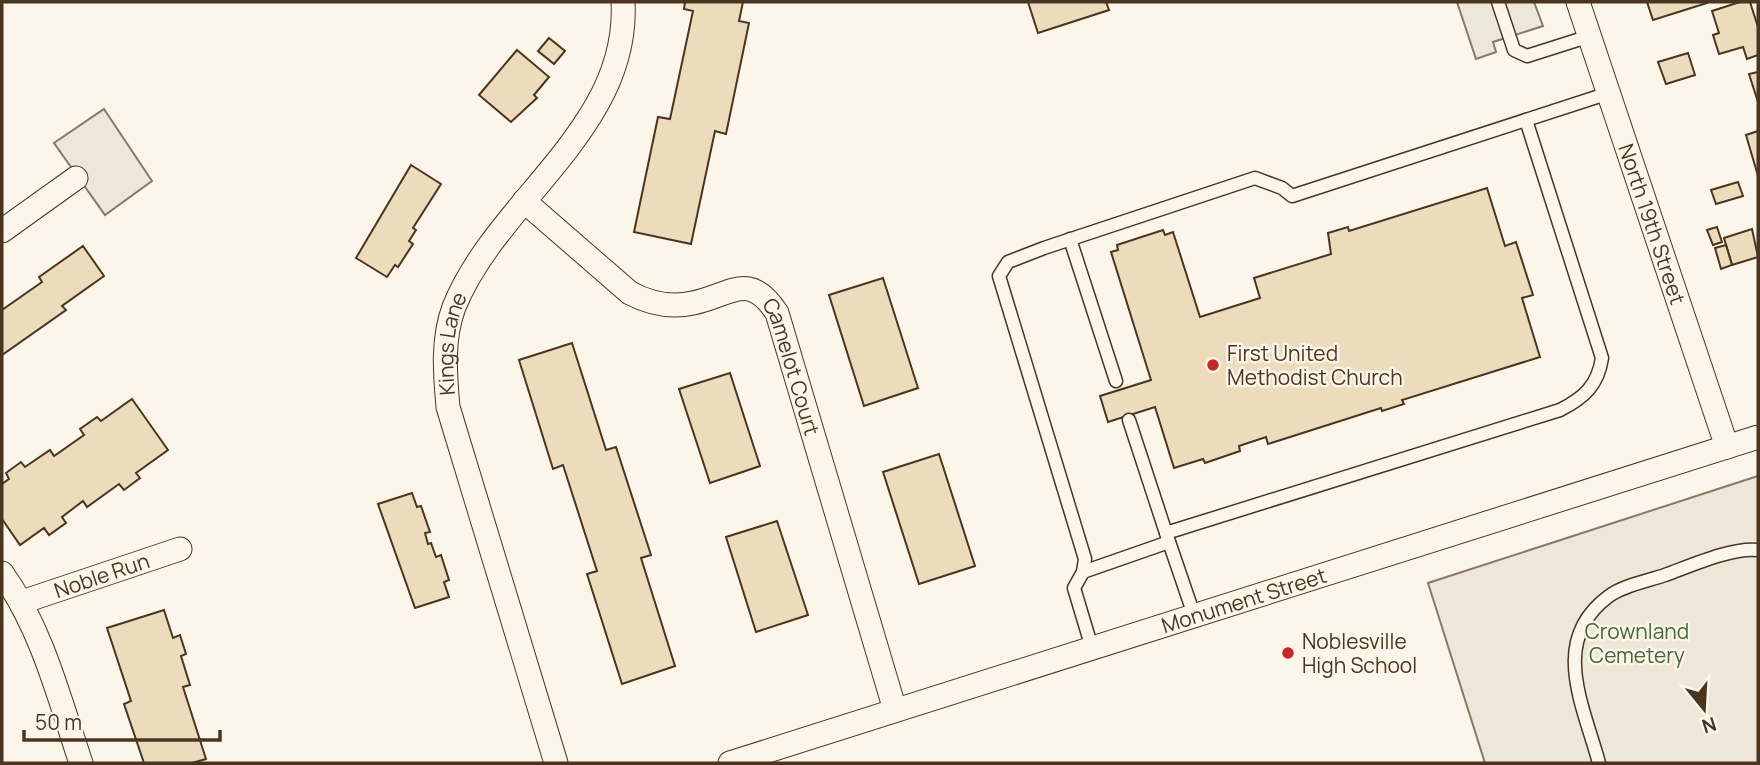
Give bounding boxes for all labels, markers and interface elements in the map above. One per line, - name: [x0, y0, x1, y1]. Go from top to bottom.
- street label: North 19th Street: [1612, 140, 1692, 308]
- street label: Kings Lane: [431, 287, 473, 396]
- street label: Camelot Court: [756, 292, 827, 439]
- place label: First United Methodist Church: [1227, 339, 1403, 391]
- marker: First United Methodist Church: [1205, 357, 1221, 373]
- street label: Noble Run: [50, 546, 153, 604]
- street label: Monument Street: [1158, 561, 1330, 639]
- park label: Crownland Cemetery: [1585, 617, 1689, 669]
- place label: Noblesville High School: [1302, 627, 1417, 679]
- marker: Noblesville High School: [1280, 645, 1296, 661]
- north arrow: [1669, 674, 1739, 744]
- scale bar: [24, 698, 220, 742]
- text: 50 m: [35, 708, 82, 736]
- text: N: [1699, 711, 1720, 740]

